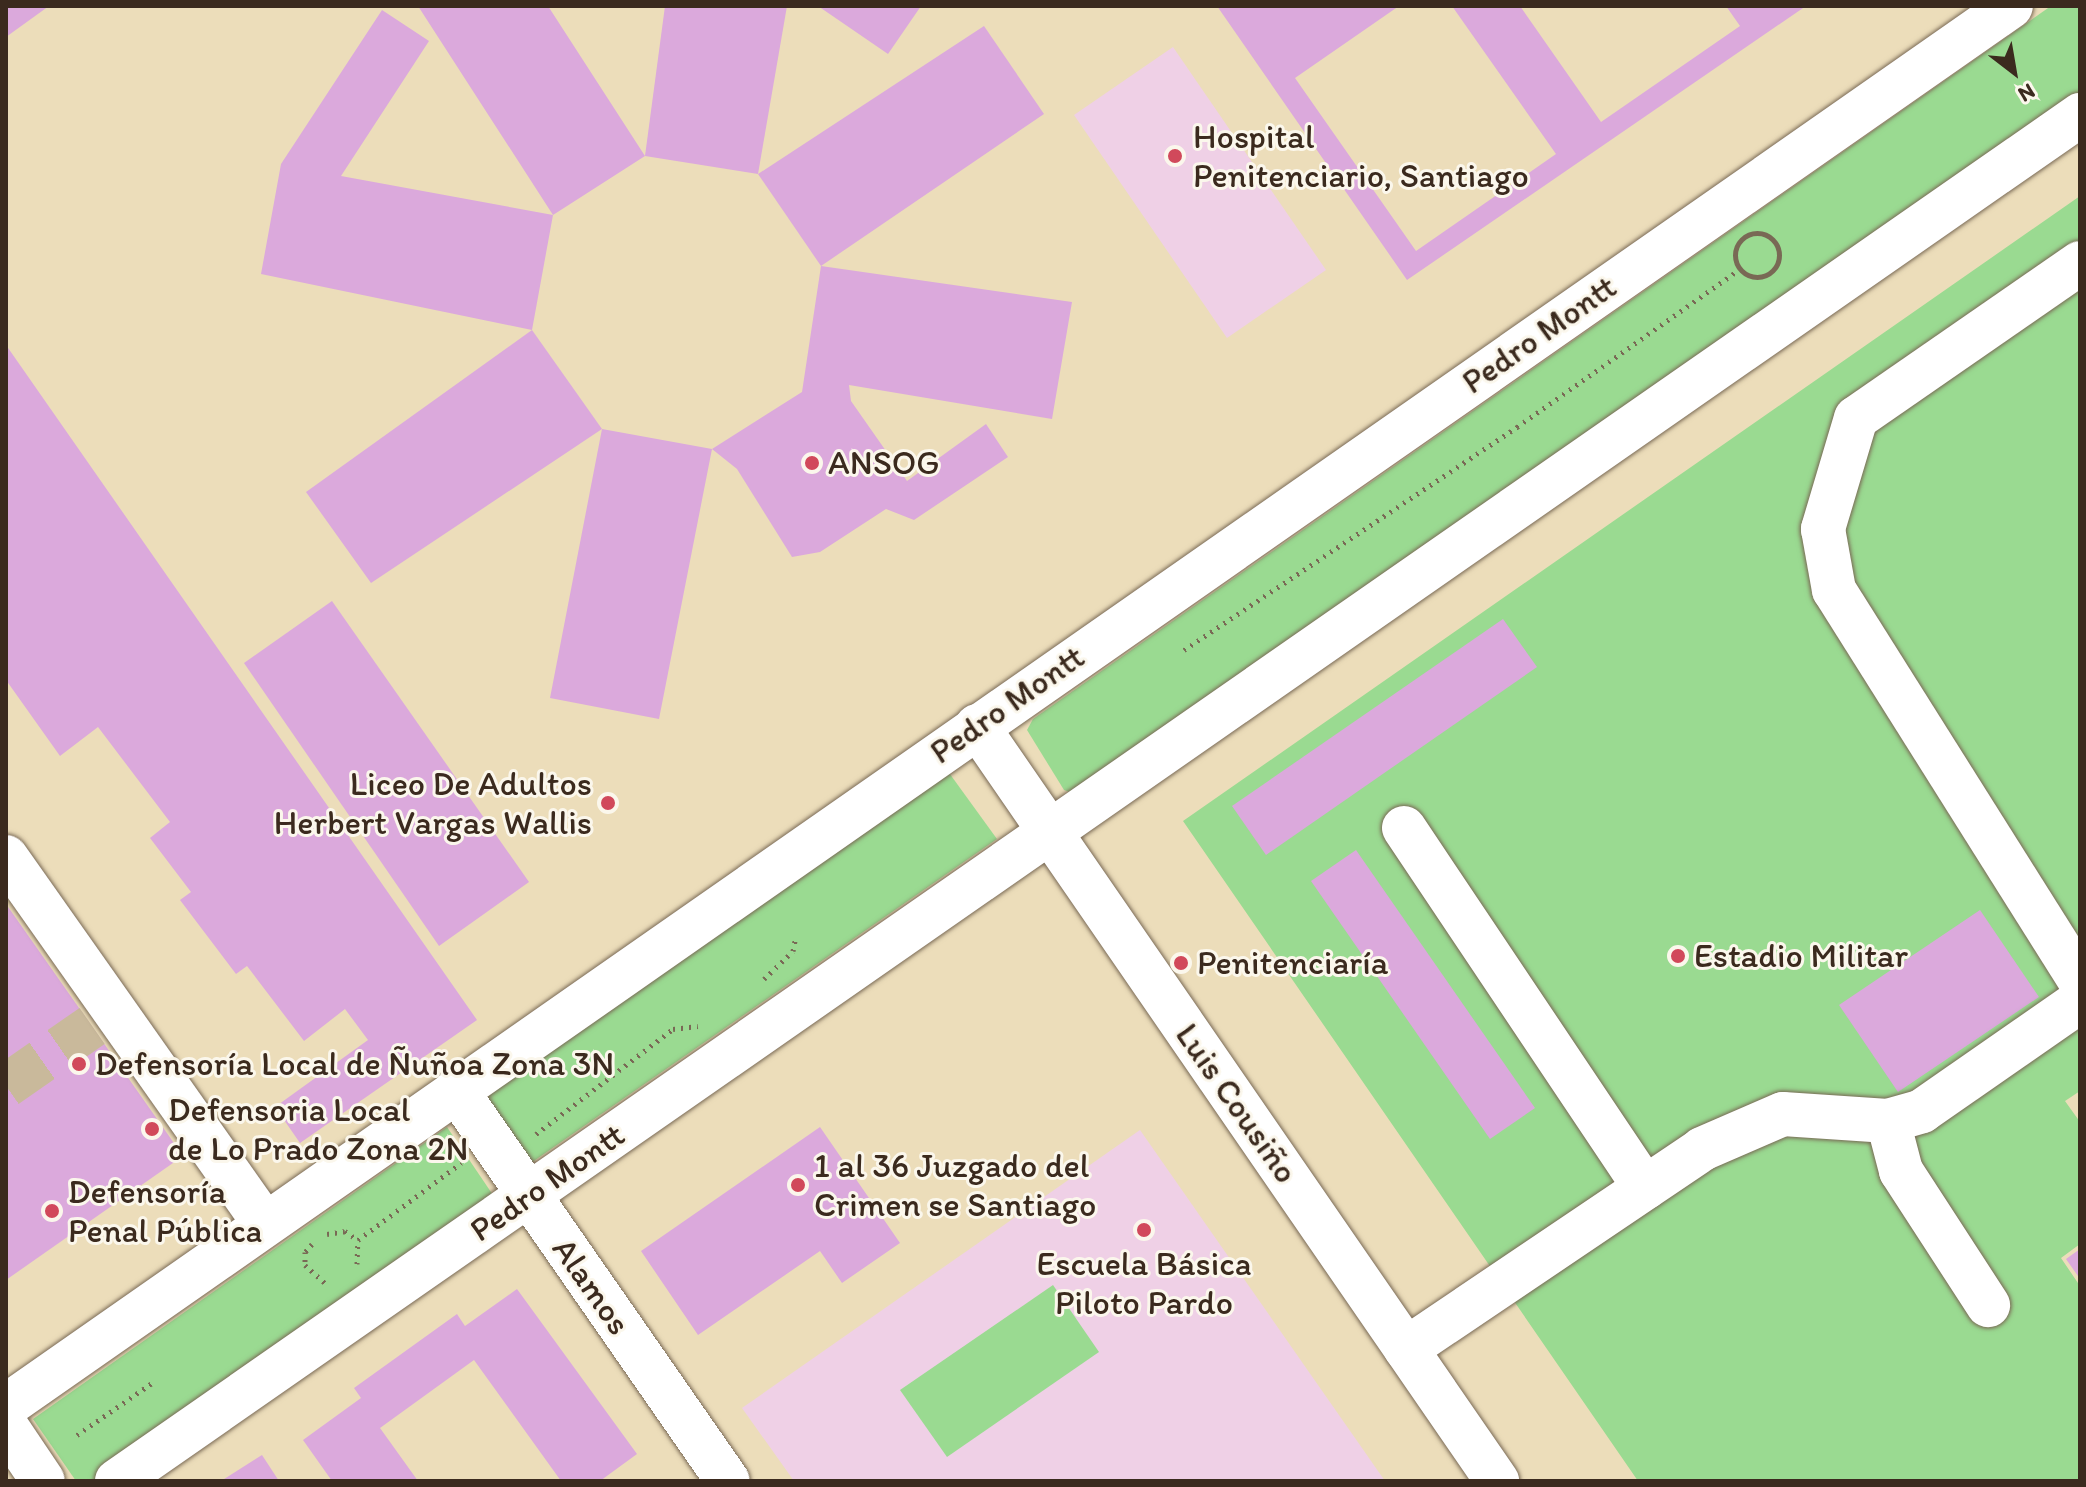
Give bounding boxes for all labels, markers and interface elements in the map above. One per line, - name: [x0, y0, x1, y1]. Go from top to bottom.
- north arrow: [1974, 32, 2054, 112]
- text: N: [2013, 78, 2040, 108]
- place label: Hospital Penitenciario, Santiago: [1193, 116, 1530, 196]
- marker: Hospital Penitenciario, Santiago: [1164, 145, 1186, 167]
- street label: Pedro Montt: [1454, 266, 1624, 402]
- place label: ANSOG: [828, 443, 940, 483]
- marker: ANSOG: [803, 454, 821, 472]
- street label: Pedro Montt: [922, 636, 1092, 772]
- place label: Liceo De Adultos Herbert Vargas Wallis: [275, 763, 592, 842]
- marker: Liceo De Adultos Herbert Vargas Wallis: [599, 794, 617, 812]
- place label: Estadio Militar: [1694, 936, 1908, 976]
- place label: Penitenciaría: [1197, 943, 1388, 983]
- marker: Estadio Militar: [1669, 947, 1687, 965]
- marker: Penitenciaría: [1172, 954, 1190, 972]
- street label: Luis Cousiño: [1167, 1015, 1307, 1191]
- place label: Defensoría Local de Ñuñoa Zona 3N: [95, 1044, 613, 1084]
- marker: Defensoría Local de Ñuñoa Zona 3N: [70, 1055, 88, 1073]
- place label: Defensoria Local de Lo Prado Zona 2N: [168, 1089, 468, 1168]
- street label: Pedro Montt: [462, 1114, 632, 1250]
- marker: Defensoria Local de Lo Prado Zona 2N: [143, 1120, 161, 1138]
- place label: 1 al 36 Juzgado del Crimen se Santiago: [814, 1145, 1097, 1224]
- place label: Defensoría Penal Pública: [68, 1171, 263, 1250]
- marker: 1 al 36 Juzgado del Crimen se Santiago: [789, 1176, 807, 1194]
- marker: Defensoría Penal Pública: [43, 1202, 61, 1220]
- marker: Escuela Básica Piloto Pardo: [1135, 1221, 1153, 1239]
- street label: Alamos: [544, 1230, 640, 1342]
- place label: Escuela Básica Piloto Pardo: [1037, 1243, 1251, 1322]

